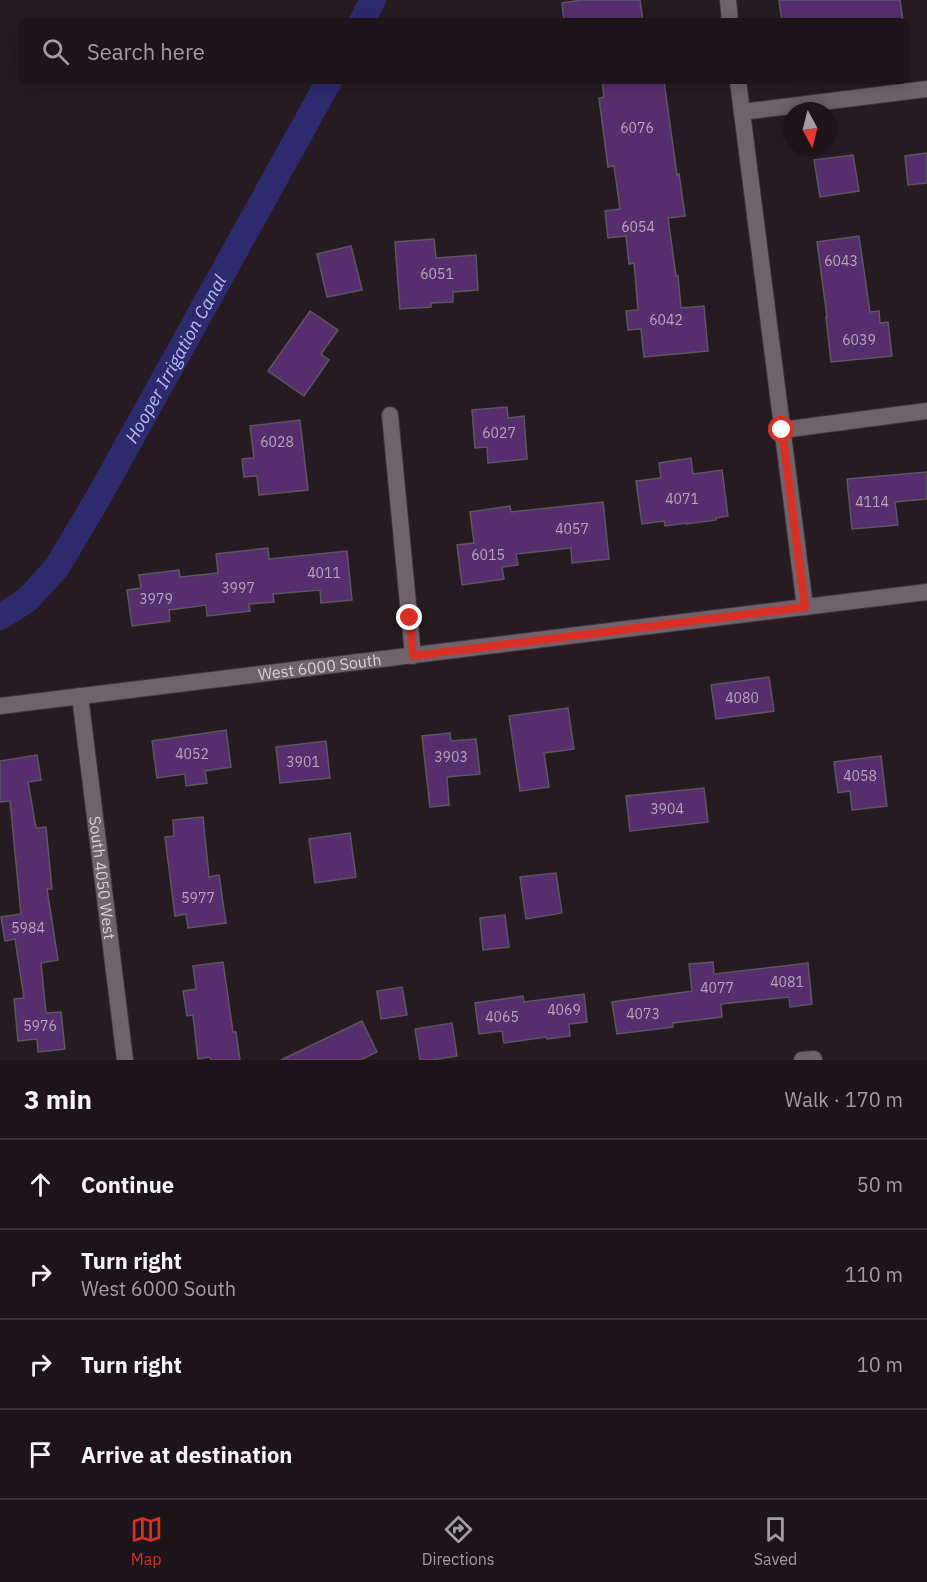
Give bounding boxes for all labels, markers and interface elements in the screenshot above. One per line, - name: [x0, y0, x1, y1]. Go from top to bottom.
- search box: [18, 18, 909, 84]
- icon: search: [39, 35, 72, 68]
- text: Search here: [87, 37, 205, 66]
- north arrow: [783, 102, 837, 156]
- house number: 6076: [620, 119, 654, 137]
- house number: 6054: [621, 218, 655, 236]
- house number: 6043: [824, 252, 858, 270]
- house number: 6051: [420, 265, 454, 283]
- water label: Hooper Irrigation Canal: [119, 271, 231, 447]
- house number: 6042: [649, 311, 683, 329]
- house number: 6039: [842, 331, 876, 349]
- route start: [768, 416, 794, 442]
- house number: 6027: [482, 424, 516, 442]
- house number: 6028: [260, 433, 294, 451]
- house number: 4071: [665, 490, 699, 508]
- house number: 4114: [855, 493, 889, 511]
- house number: 4057: [555, 520, 589, 538]
- house number: 6015: [471, 546, 505, 564]
- house number: 4011: [307, 564, 341, 582]
- house number: 3997: [221, 579, 255, 597]
- house number: 3979: [139, 590, 173, 608]
- route end: [396, 604, 422, 630]
- street label: West 6000 South: [257, 649, 382, 684]
- house number: 4080: [725, 689, 759, 707]
- house number: 4052: [175, 745, 209, 763]
- house number: 3903: [434, 748, 468, 766]
- house number: 3901: [286, 753, 320, 771]
- house number: 4058: [843, 767, 877, 785]
- house number: 3904: [650, 800, 684, 818]
- street label: South 4050 West: [85, 815, 120, 940]
- house number: 5977: [181, 889, 215, 907]
- house number: 5984: [11, 919, 45, 937]
- house number: 4081: [770, 973, 804, 991]
- house number: 4077: [700, 979, 734, 997]
- house number: 4069: [547, 1001, 581, 1019]
- house number: 4073: [626, 1005, 660, 1023]
- house number: 4065: [485, 1008, 519, 1026]
- house number: 5976: [23, 1017, 57, 1035]
- text: 3 min: [24, 1082, 92, 1116]
- text: Walk · 170 m: [785, 1086, 903, 1113]
- icon: ahead: [24, 1168, 57, 1201]
- text: Continue: [81, 1170, 174, 1199]
- text: 50 m: [857, 1171, 903, 1198]
- text: Turn right: [81, 1246, 182, 1275]
- icon: right: [24, 1258, 57, 1291]
- text: 110 m: [845, 1261, 903, 1288]
- text: West 6000 South: [81, 1275, 236, 1302]
- icon: right: [24, 1348, 57, 1381]
- text: Turn right: [81, 1350, 182, 1379]
- text: 10 m: [857, 1351, 903, 1378]
- icon: arrive: [24, 1438, 57, 1471]
- text: Arrive at destination: [81, 1440, 292, 1469]
- tab: Map: [130, 1513, 163, 1569]
- tab: Directions: [422, 1513, 495, 1569]
- tab: Saved: [754, 1513, 797, 1569]

